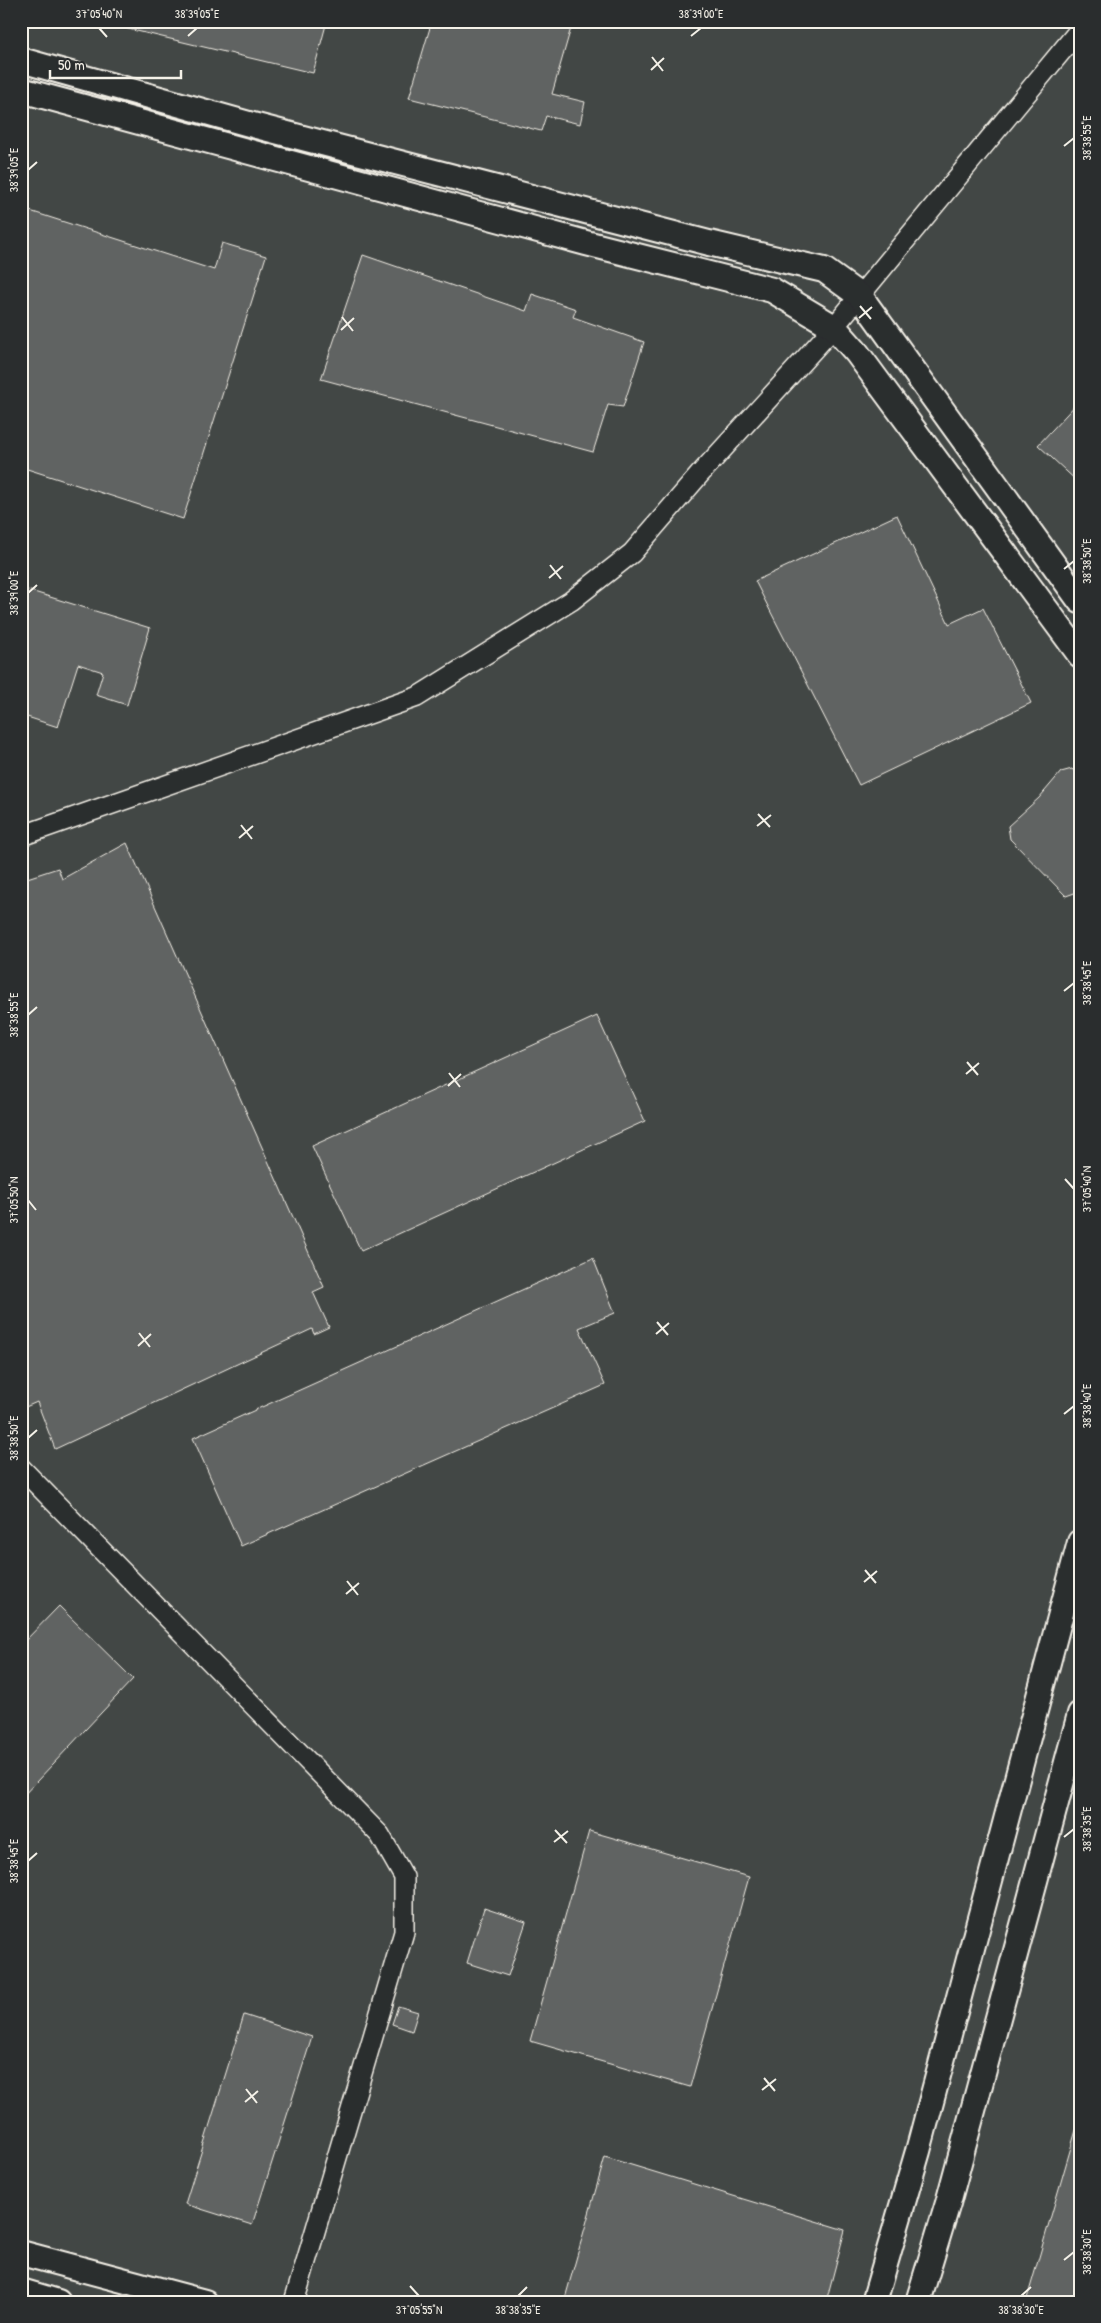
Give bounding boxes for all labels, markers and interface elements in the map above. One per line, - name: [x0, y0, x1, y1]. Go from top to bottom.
- text: 37°05'40"N: [76, 5, 122, 22]
- text: 38°39'05"E: [175, 5, 220, 22]
- text: 38°39'00"E: [679, 5, 724, 22]
- scale bar: [50, 48, 181, 80]
- text: 50 m: [58, 54, 85, 75]
- text: 38°38'55"E: [1078, 115, 1095, 161]
- text: 38°39'05"E: [5, 147, 22, 192]
- text: 38°38'50"E: [1078, 538, 1095, 584]
- text: 38°39'00"E: [5, 570, 22, 615]
- text: 38°38'45"E: [1078, 960, 1095, 1005]
- text: 38°38'55"E: [5, 992, 22, 1038]
- text: 37°05'40"N: [1078, 1166, 1095, 1212]
- text: 37°05'50"N: [5, 1177, 22, 1224]
- text: 38°38'40"E: [1078, 1383, 1095, 1428]
- text: 38°38'50"E: [5, 1415, 22, 1461]
- text: 38°38'35"E: [1078, 1806, 1095, 1852]
- text: 38°38'45"E: [5, 1838, 22, 1883]
- text: 38°38'30"E: [1078, 2229, 1095, 2275]
- text: 37°05'55"N: [396, 2301, 442, 2318]
- text: 38°38'35"E: [495, 2301, 541, 2318]
- text: 38°38'30"E: [998, 2301, 1044, 2318]

